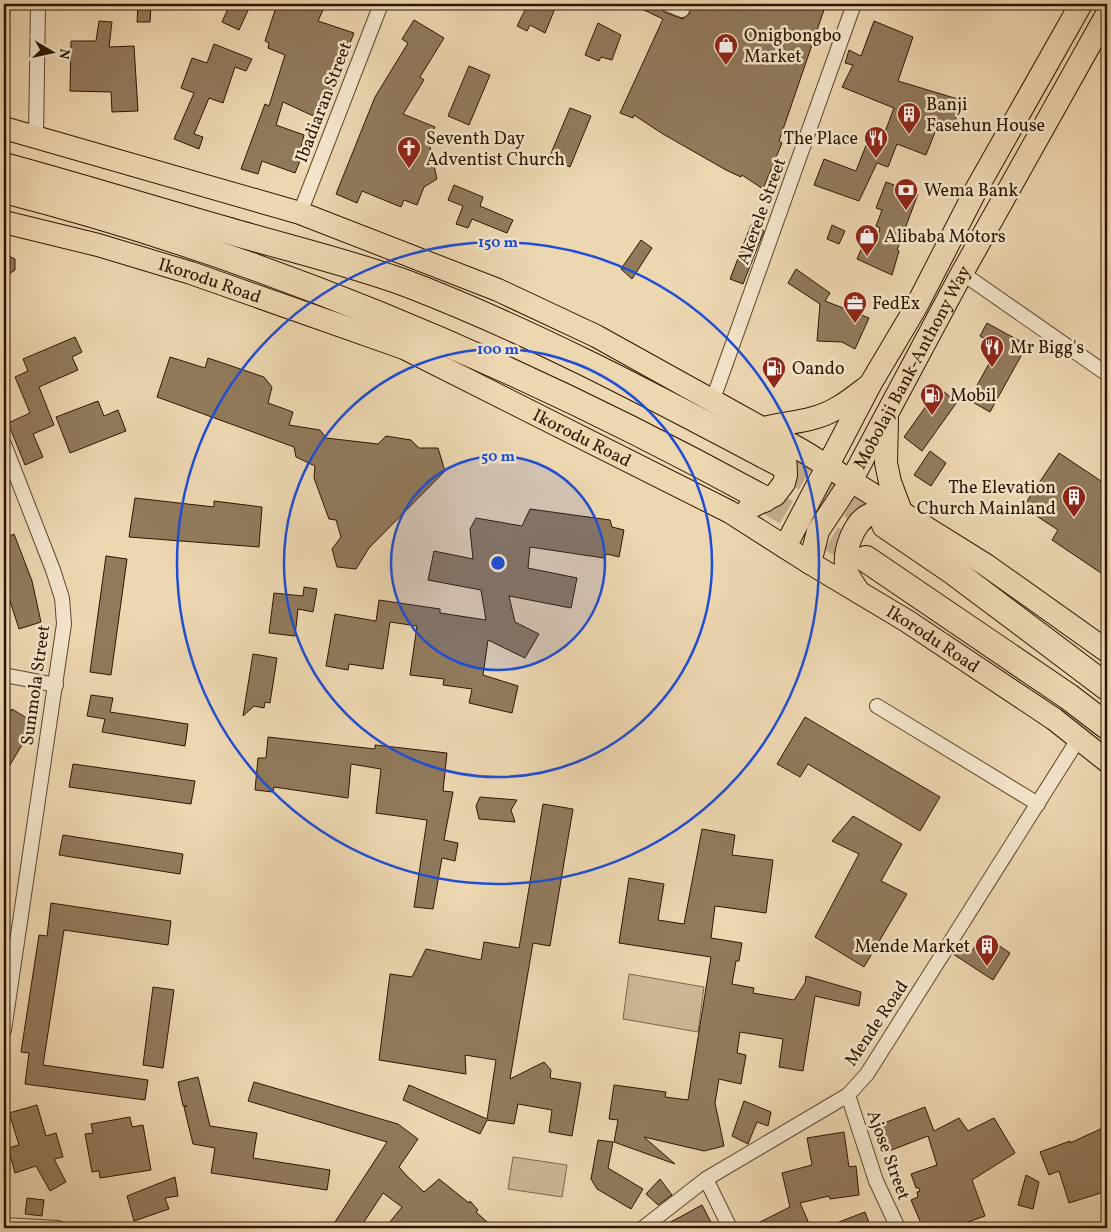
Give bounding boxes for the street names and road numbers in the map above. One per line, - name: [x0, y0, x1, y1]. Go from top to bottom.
- street label: Ibadiaran Street: [290, 38, 359, 167]
- street label: Akerele Street: [732, 155, 793, 268]
- street label: Ikorodu Road: [155, 253, 264, 311]
- street label: Mobolaji Bank-Anthony Way: [849, 261, 978, 474]
- street label: Ikorodu Road: [528, 404, 635, 474]
- street label: Ikorodu Road: [881, 600, 984, 680]
- street label: Sunmola Street: [16, 623, 57, 747]
- street label: Mende Road: [839, 976, 915, 1072]
- street label: Ajose Street: [860, 1107, 915, 1204]

